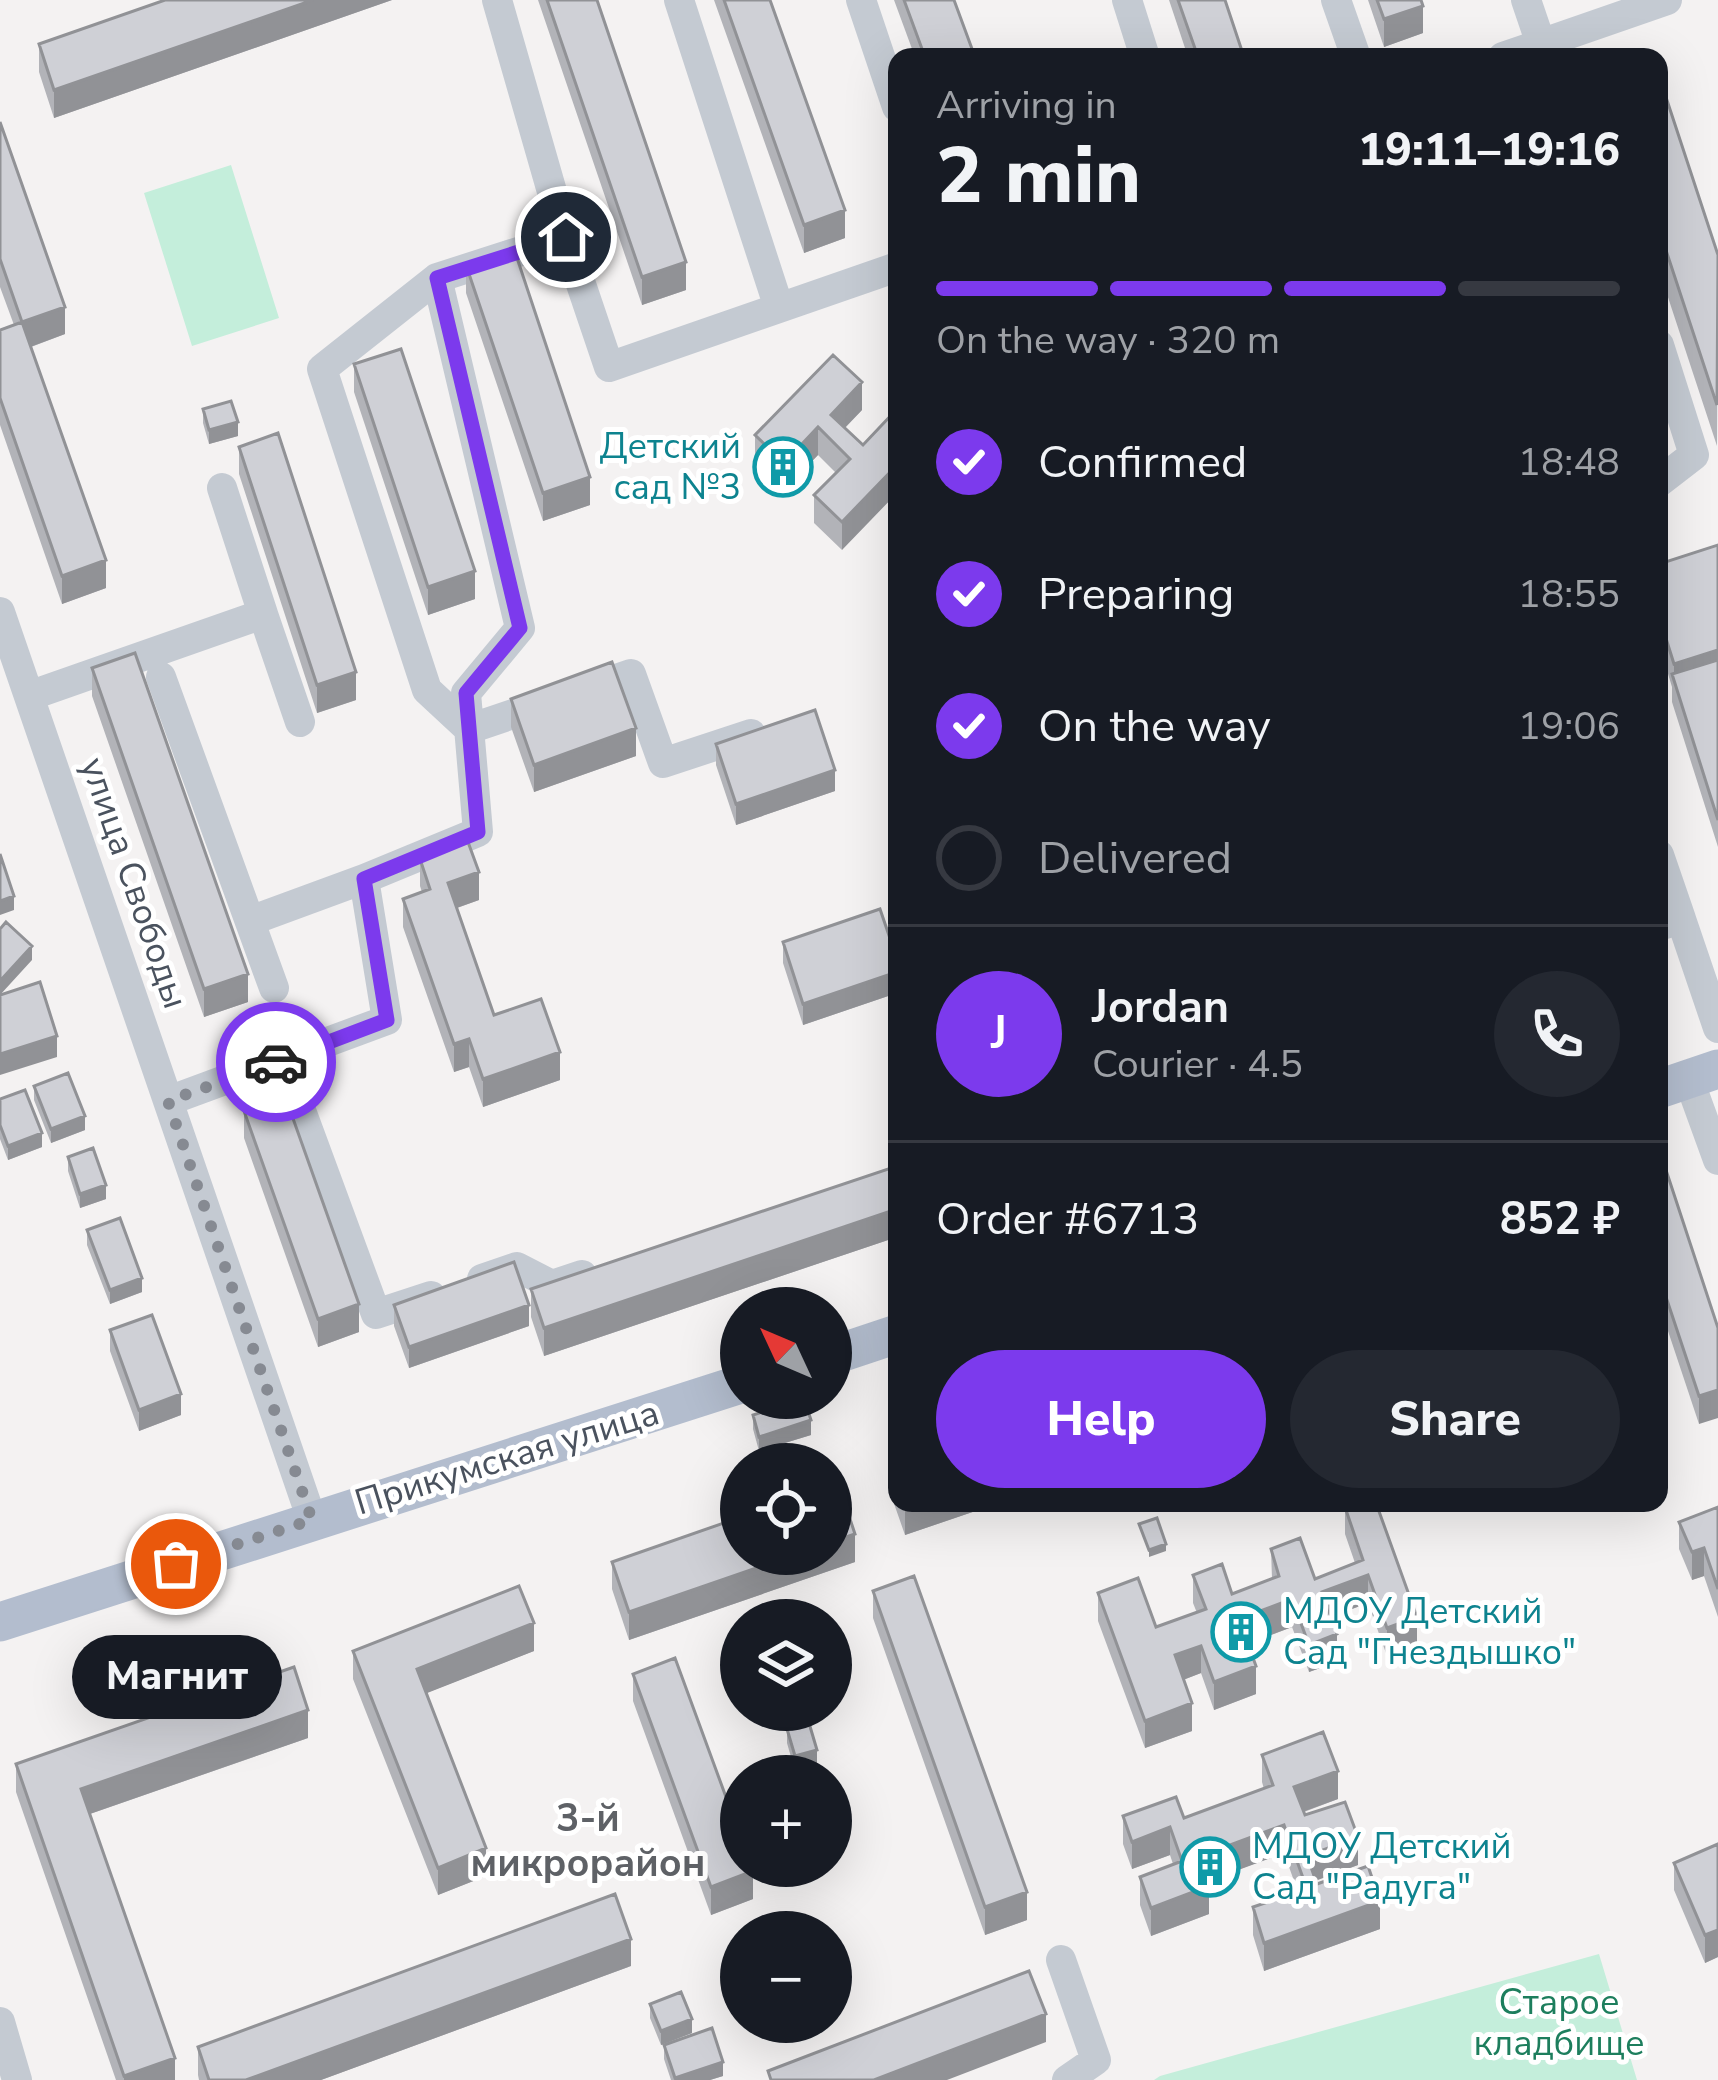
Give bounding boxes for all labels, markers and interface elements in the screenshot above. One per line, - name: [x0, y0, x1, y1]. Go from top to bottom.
- text: Arriving in: [936, 79, 1117, 132]
- text: 19:11–19:16: [1358, 120, 1620, 181]
- text: 2 min: [936, 123, 1141, 230]
- pin: [515, 186, 617, 288]
- icon: home: [533, 204, 599, 270]
- text: On the way · 320 m: [936, 314, 1280, 367]
- place label: Детский сад №3: [600, 422, 741, 512]
- icon: check: [936, 429, 1002, 495]
- text: Confirmed: [1038, 432, 1247, 493]
- building icon: Детский сад №3: [752, 436, 814, 498]
- text: 18:48: [1518, 436, 1620, 489]
- icon: check: [936, 561, 1002, 627]
- text: Preparing: [1038, 564, 1234, 625]
- text: 18:55: [1518, 568, 1620, 621]
- icon: check: [936, 693, 1002, 759]
- text: On the way: [1038, 696, 1271, 757]
- text: 19:06: [1518, 700, 1620, 753]
- street label: улица Свободы: [68, 751, 200, 1015]
- text: Delivered: [1038, 828, 1232, 889]
- button: phone: [1494, 971, 1620, 1097]
- text: Jordan: [1092, 977, 1229, 1038]
- courier: [216, 1002, 336, 1122]
- text: J: [991, 1003, 1007, 1064]
- icon: car: [243, 1029, 309, 1095]
- text: Courier · 4.5: [1092, 1038, 1303, 1091]
- text: Order #6713: [936, 1189, 1199, 1250]
- text: 852 ₽: [1500, 1189, 1620, 1250]
- north arrow: [720, 1287, 852, 1419]
- map controls: [720, 1287, 852, 2043]
- button: Help: [936, 1350, 1266, 1488]
- button: Share: [1290, 1350, 1620, 1488]
- street label: Прикумская улица: [349, 1388, 665, 1528]
- button: locate: [720, 1443, 852, 1575]
- pin: [125, 1513, 227, 1615]
- icon: bag: [143, 1531, 209, 1597]
- place label: МДОУ Детский Сад "Гнездышко": [1283, 1587, 1576, 1677]
- button: layers: [720, 1599, 852, 1731]
- building icon: МДОУ Детский Сад "Гнездышко": [1210, 1601, 1272, 1663]
- callout: Магнит: [71, 1636, 281, 1720]
- text: Магнит: [106, 1650, 248, 1703]
- button: +: [720, 1755, 852, 1887]
- district label: 3-й микрорайон: [470, 1792, 706, 1890]
- place label: МДОУ Детский Сад "Радуга": [1252, 1822, 1512, 1912]
- building icon: МДОУ Детский Сад "Радуга": [1179, 1836, 1241, 1898]
- button: −: [720, 1911, 852, 2043]
- park label: Старое кладбище: [1474, 1978, 1644, 2068]

